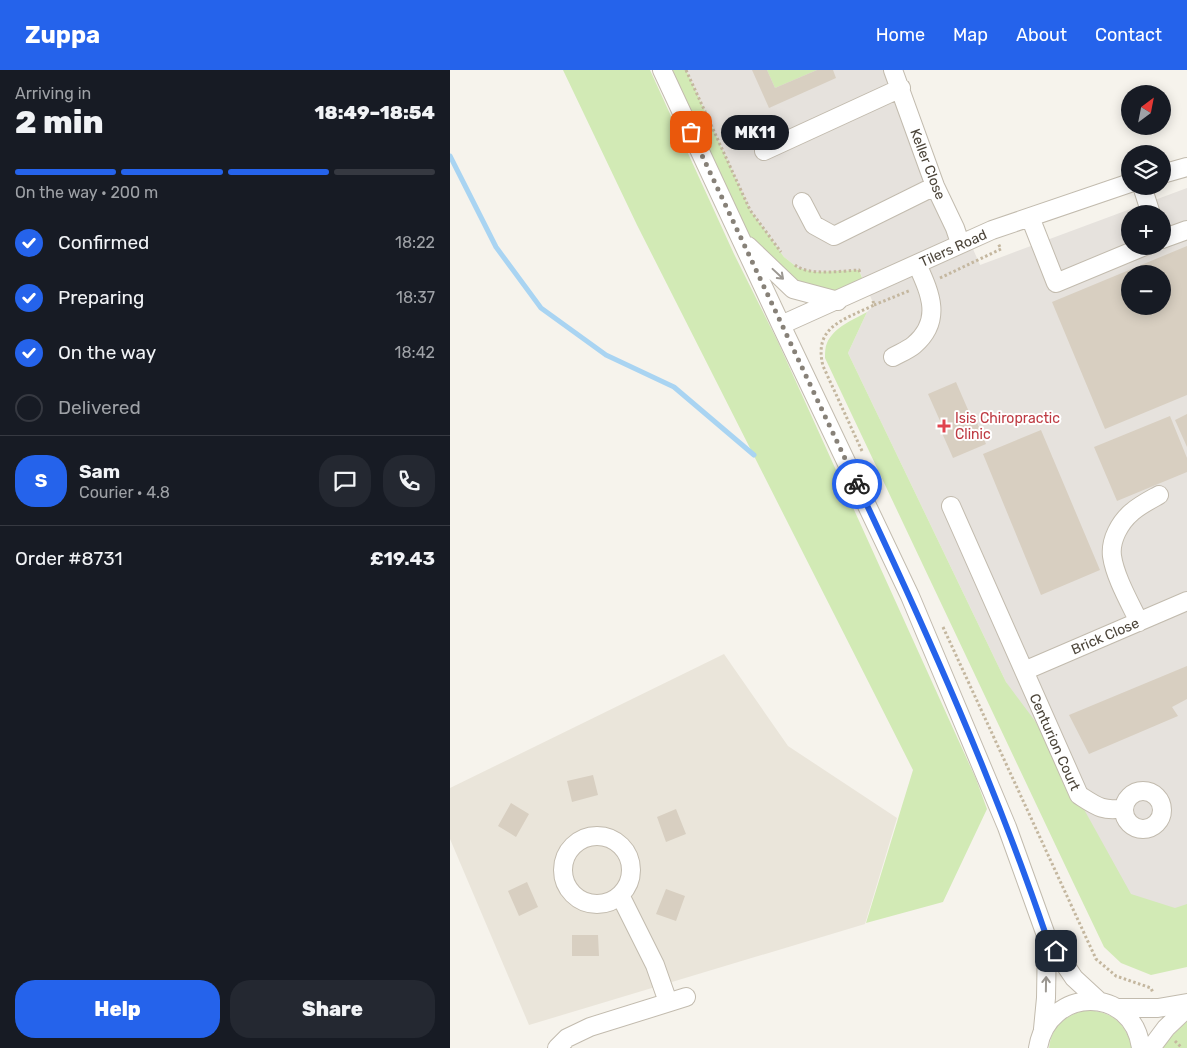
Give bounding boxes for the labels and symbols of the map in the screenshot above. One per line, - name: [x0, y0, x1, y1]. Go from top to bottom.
- north arrow: [1121, 85, 1171, 135]
- pin: [670, 111, 712, 153]
- callout: MK11: [721, 114, 788, 150]
- street label: Keller Close: [906, 126, 949, 202]
- street label: Tilers Road: [917, 226, 989, 271]
- one-way arrow: [771, 268, 784, 280]
- place label: Isis Chiropractic Clinic: [955, 410, 1060, 443]
- marker: Isis Chiropractic Clinic: [937, 419, 951, 433]
- courier: [832, 459, 882, 509]
- street label: Brick Close: [1069, 615, 1142, 658]
- street label: Centurion Court: [1025, 691, 1084, 794]
- pin: [1035, 930, 1077, 972]
- one-way arrow: [1041, 976, 1051, 992]

